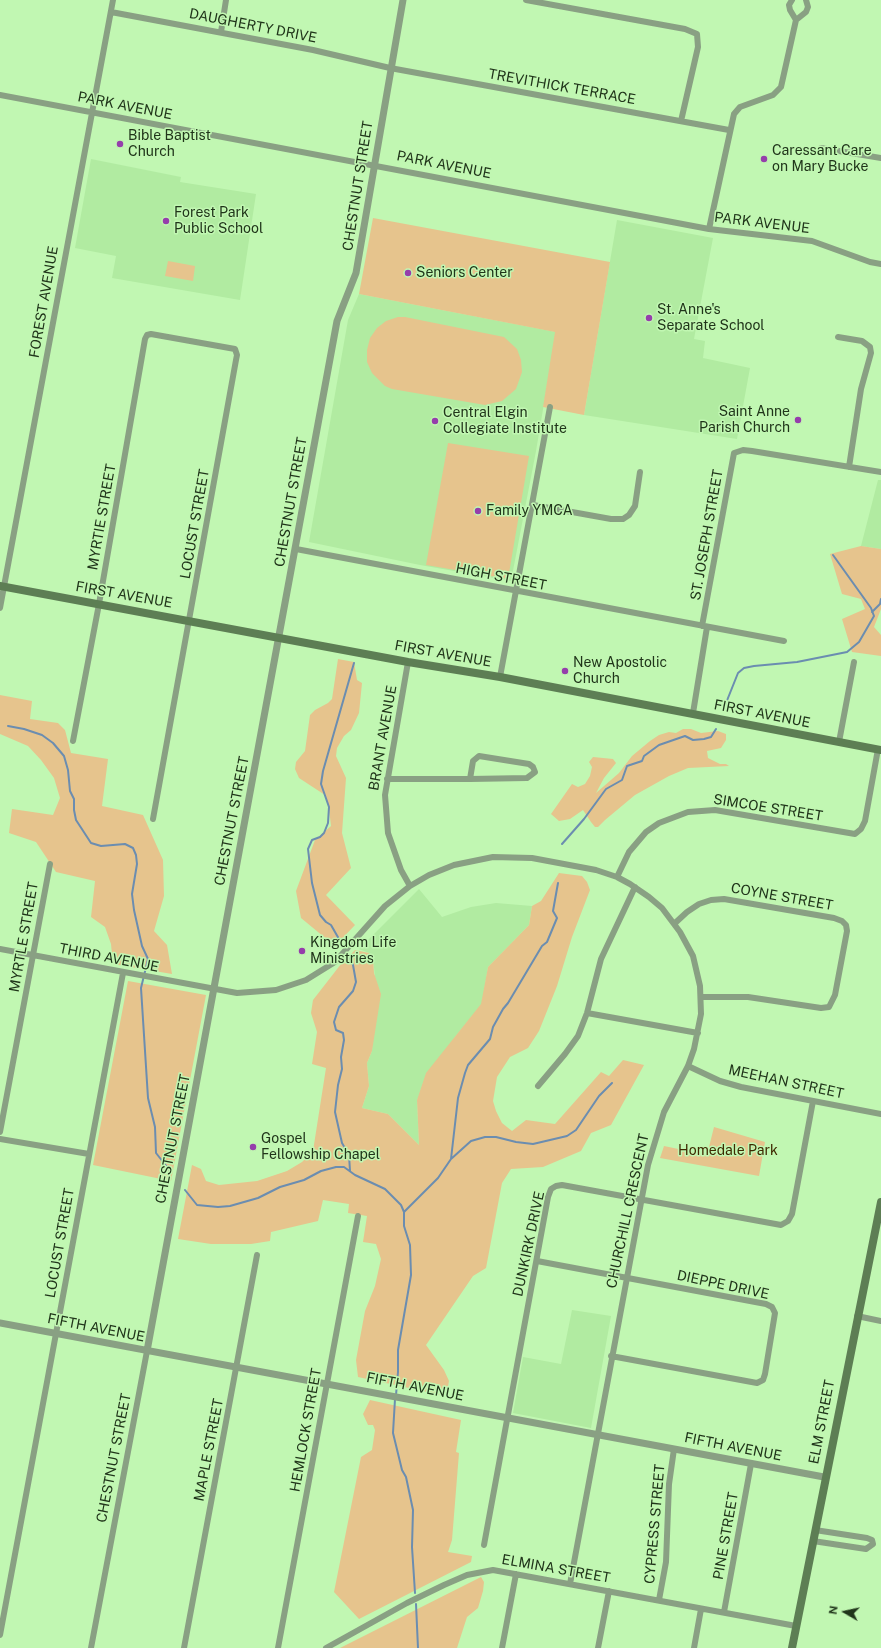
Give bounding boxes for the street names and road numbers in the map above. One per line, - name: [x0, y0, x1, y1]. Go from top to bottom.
- street label: DAUGHERTY DRIVE: [188, 5, 318, 47]
- street label: TREVITHICK TERRACE: [487, 66, 637, 108]
- street label: PARK AVENUE: [76, 89, 174, 123]
- street label: CHESTNUT STREET: [339, 120, 377, 252]
- street label: PARK AVENUE: [395, 148, 493, 182]
- street label: PARK AVENUE: [713, 209, 811, 237]
- street label: FOREST AVENUE: [26, 245, 62, 359]
- street label: CHESTNUT STREET: [271, 436, 311, 568]
- street label: MYRTIE STREET: [84, 463, 120, 571]
- street label: LOCUST STREET: [177, 468, 213, 580]
- street label: ST. JOSEPH STREET: [687, 468, 727, 602]
- street label: HIGH STREET: [454, 560, 548, 594]
- street label: FIRST AVENUE: [74, 578, 174, 612]
- street label: FIRST AVENUE: [393, 637, 493, 671]
- street label: BRANT AVENUE: [365, 684, 401, 792]
- street label: FIRST AVENUE: [712, 696, 812, 732]
- street label: CHESTNUT STREET: [211, 755, 253, 887]
- street label: SIMCOE STREET: [712, 791, 824, 825]
- street label: COYNE STREET: [729, 880, 835, 914]
- street label: MYRTLE STREET: [6, 881, 42, 993]
- street label: THIRD AVENUE: [58, 940, 160, 976]
- street label: MEEHAN STREET: [727, 1062, 845, 1102]
- street label: CHESTNUT STREET: [152, 1073, 194, 1205]
- street label: CHURCHILL CRESCENT: [603, 1132, 653, 1290]
- street label: LOCUST STREET: [42, 1187, 78, 1299]
- street label: DUNKIRK DRIVE: [510, 1190, 548, 1298]
- street label: DIEPPE DRIVE: [675, 1267, 771, 1303]
- street label: FIFTH AVENUE: [46, 1310, 146, 1346]
- street label: HEMLOCK STREET: [287, 1367, 325, 1493]
- street label: FIFTH AVENUE: [365, 1369, 465, 1405]
- street label: ELM STREET: [806, 1378, 838, 1466]
- street label: CHESTNUT STREET: [93, 1392, 135, 1524]
- street label: MAPLE STREET: [191, 1397, 227, 1503]
- street label: FIFTH AVENUE: [683, 1429, 783, 1465]
- street label: CYPRESS STREET: [641, 1463, 669, 1585]
- street label: PINE STREET: [710, 1491, 742, 1581]
- street label: ELMINA STREET: [500, 1551, 612, 1587]

